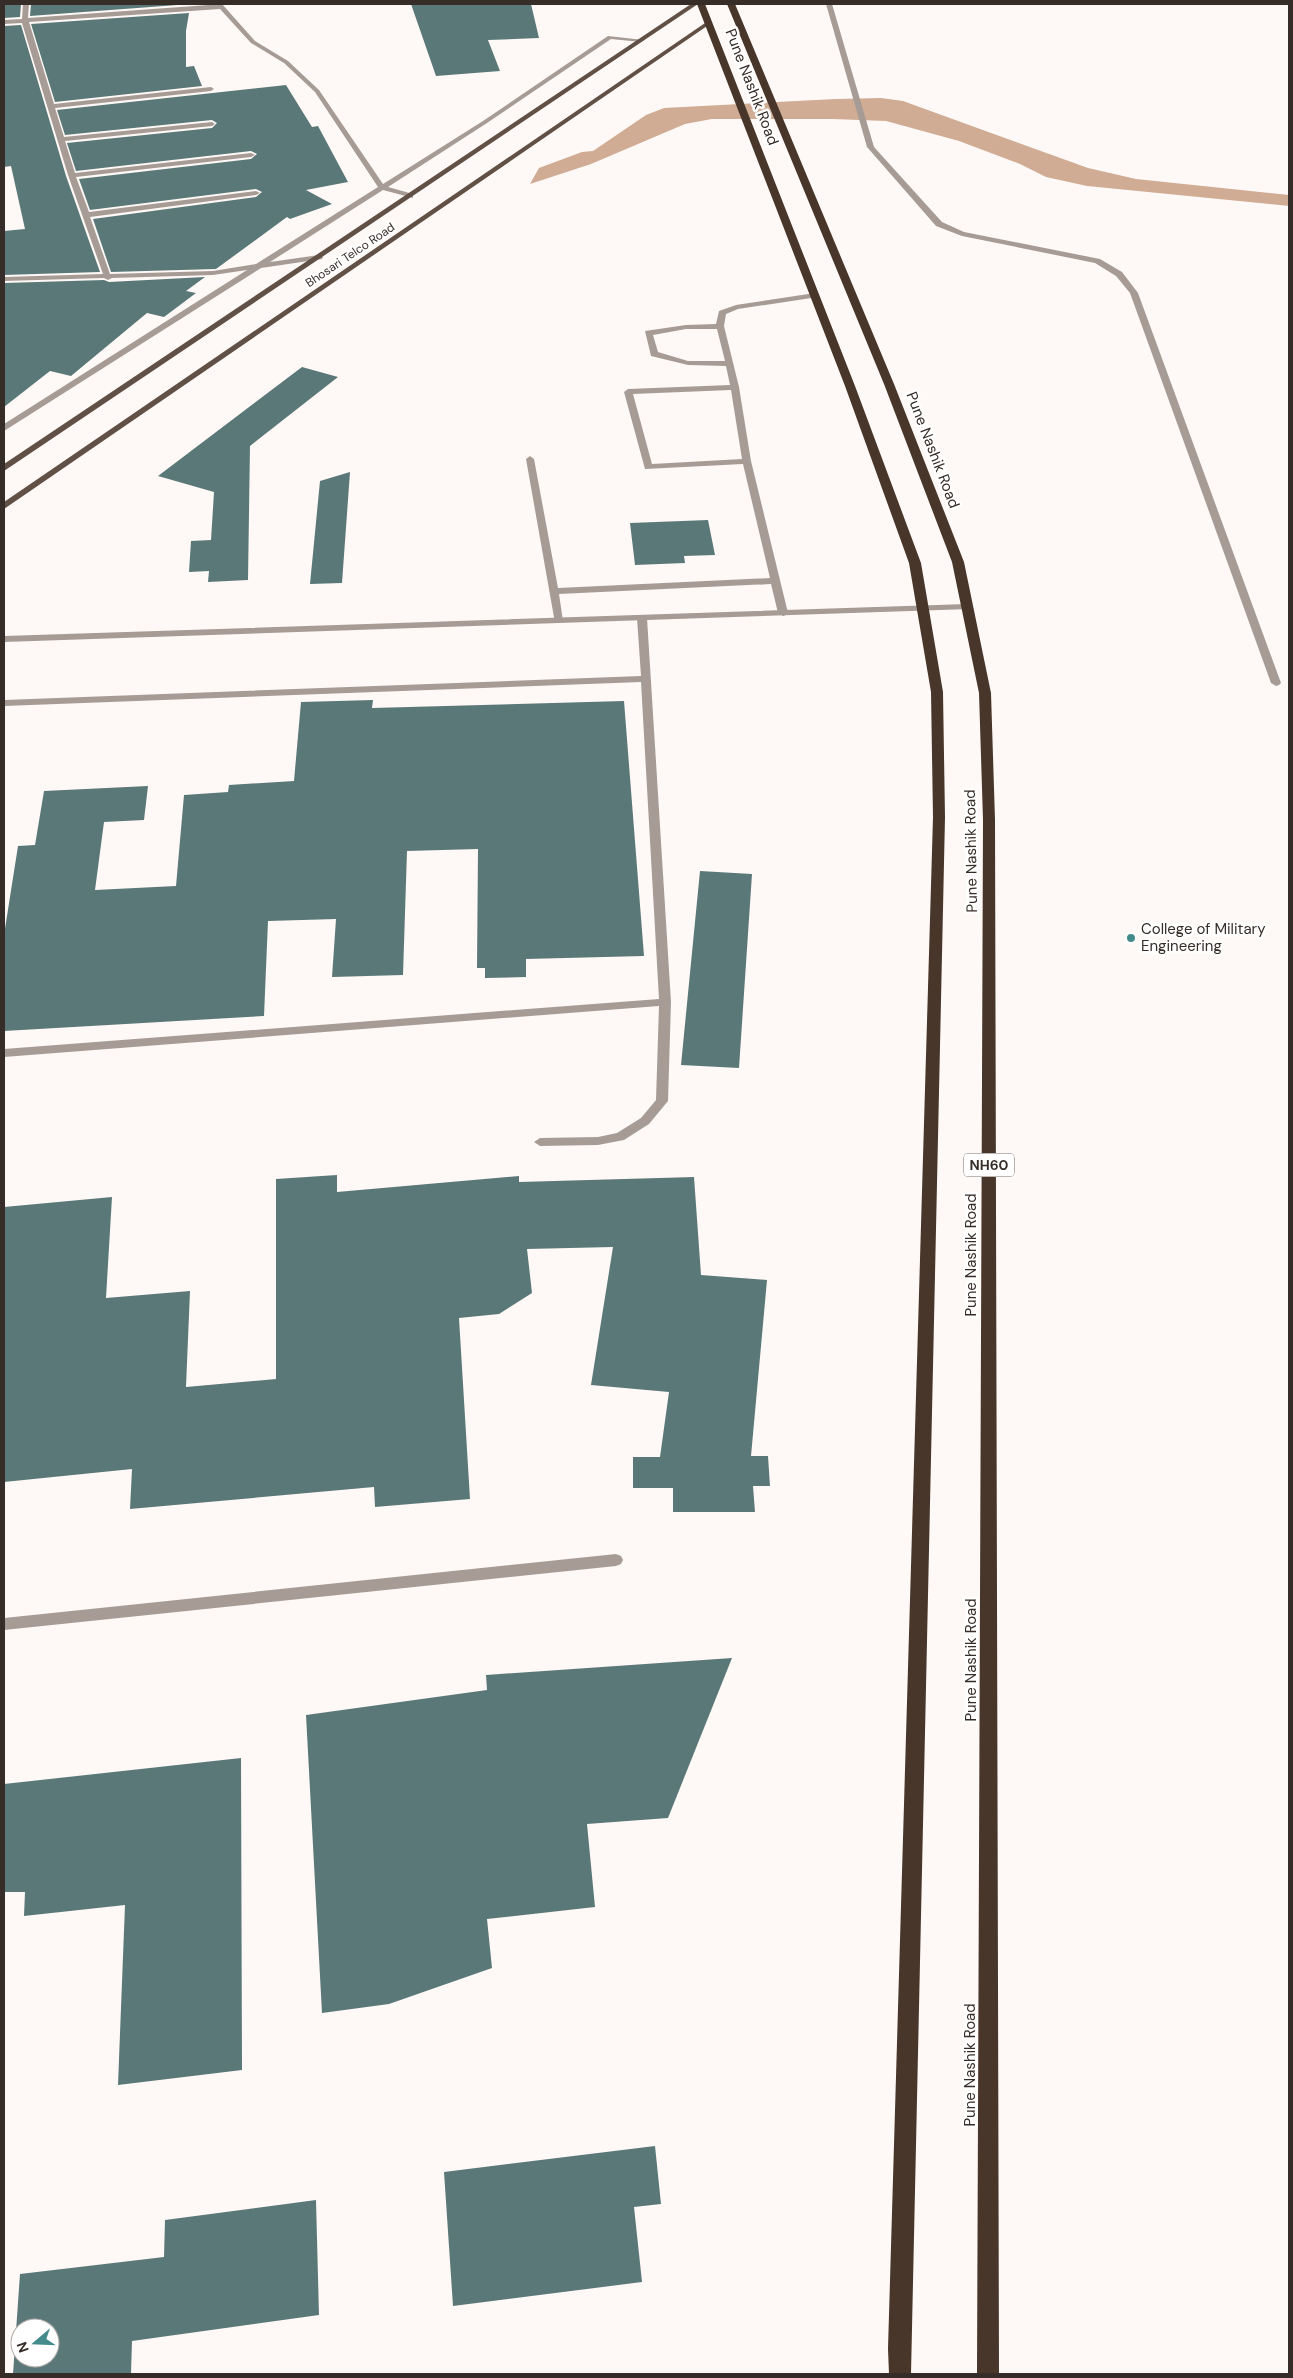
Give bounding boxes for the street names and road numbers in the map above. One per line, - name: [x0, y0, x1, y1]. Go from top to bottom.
- street label: Pune Nashik Road: [721, 26, 783, 148]
- street label: Bhosari Telco Road: [302, 219, 398, 291]
- street label: Pune Nashik Road: [902, 389, 964, 511]
- street label: Pune Nashik Road: [960, 789, 982, 913]
- road number: NH60: [964, 1154, 1014, 1176]
- street label: Pune Nashik Road: [961, 1193, 981, 1317]
- street label: Pune Nashik Road: [961, 1598, 981, 1722]
- street label: Pune Nashik Road: [960, 2003, 980, 2127]

